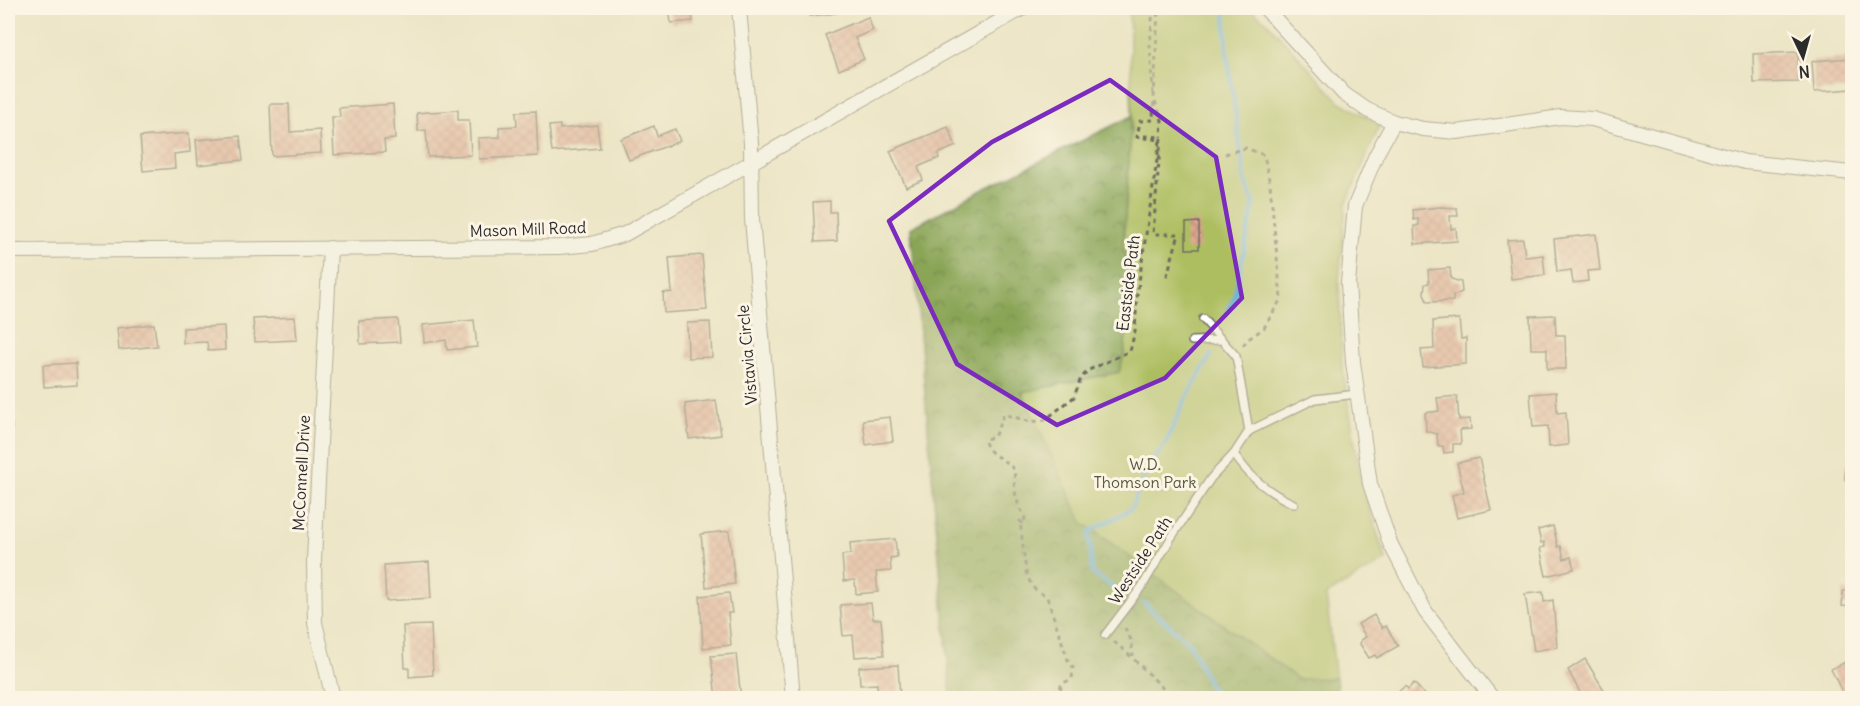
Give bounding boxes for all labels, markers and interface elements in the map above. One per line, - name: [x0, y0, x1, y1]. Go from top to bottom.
- north arrow: [1773, 27, 1833, 87]
- text: N: [1798, 61, 1811, 82]
- street label: Mason Mill Road: [470, 217, 586, 241]
- street label: Eastside Path: [1112, 234, 1144, 332]
- street label: Vistavia Circle: [733, 304, 761, 406]
- street label: McConnell Drive: [288, 414, 314, 532]
- park label: W.D. Thomson Park: [1093, 454, 1197, 492]
- street label: Westside Path: [1104, 512, 1176, 608]

